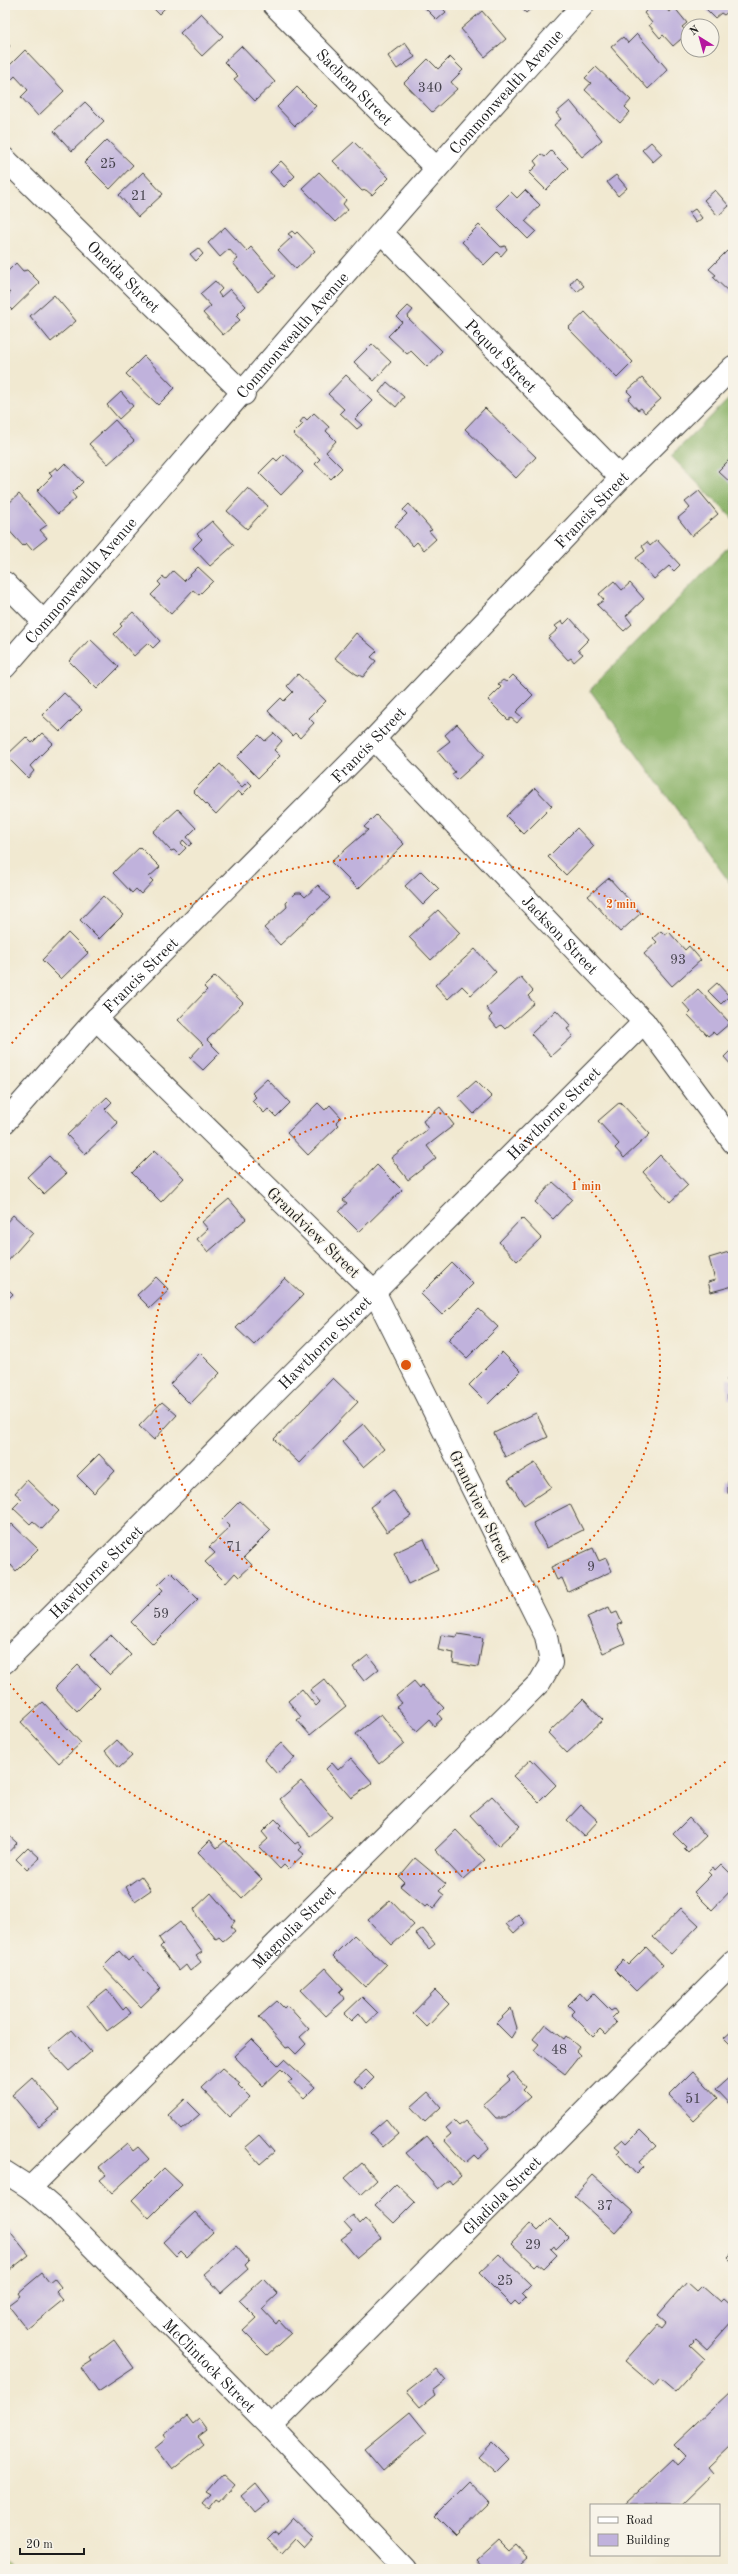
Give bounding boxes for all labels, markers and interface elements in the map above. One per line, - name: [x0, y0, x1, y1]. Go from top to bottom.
- north arrow: [680, 18, 720, 58]
- text: N: [688, 24, 702, 38]
- street label: Commonwealth Avenue: [447, 27, 567, 158]
- street label: Sachem Street: [313, 47, 395, 130]
- house number: 340: [418, 81, 442, 95]
- house number: 25: [100, 157, 116, 171]
- house number: 21: [131, 189, 147, 203]
- street label: Oneida Street: [83, 239, 162, 317]
- street label: Commonwealth Avenue: [235, 270, 352, 402]
- street label: Pequot Street: [461, 317, 539, 396]
- street label: Francis Street: [553, 469, 633, 552]
- street label: Commonwealth Avenue: [23, 515, 141, 648]
- street label: Francis Street: [329, 704, 410, 787]
- street label: Jackson Street: [518, 893, 600, 979]
- text: 2 min: [606, 899, 636, 911]
- street label: Francis Street: [101, 935, 182, 1017]
- house number: 93: [670, 953, 686, 967]
- street label: Hawthorne Street: [505, 1064, 605, 1164]
- text: 1 min: [571, 1181, 601, 1193]
- street label: Grandview Street: [263, 1185, 362, 1282]
- street label: Hawthorne Street: [276, 1294, 376, 1393]
- centre of rings: [399, 1358, 413, 1372]
- street label: Grandview Street: [445, 1448, 513, 1566]
- street label: Hawthorne Street: [47, 1523, 147, 1622]
- house number: 71: [226, 1540, 242, 1554]
- house number: 9: [587, 1560, 595, 1574]
- house number: 59: [153, 1607, 169, 1621]
- street label: Magnolia Street: [250, 1883, 340, 1973]
- house number: 48: [551, 2043, 567, 2057]
- house number: 51: [685, 2092, 701, 2106]
- street label: Gladiola Street: [461, 2154, 545, 2239]
- house number: 37: [597, 2199, 613, 2213]
- house number: 29: [525, 2238, 541, 2252]
- house number: 25: [497, 2274, 513, 2288]
- street label: McClintock Street: [159, 2317, 258, 2416]
- legend: [590, 2504, 720, 2556]
- text: Road: [626, 2515, 653, 2527]
- scale bar: [20, 2530, 84, 2556]
- text: Building: [626, 2535, 670, 2547]
- text: 20 m: [26, 2539, 53, 2551]

